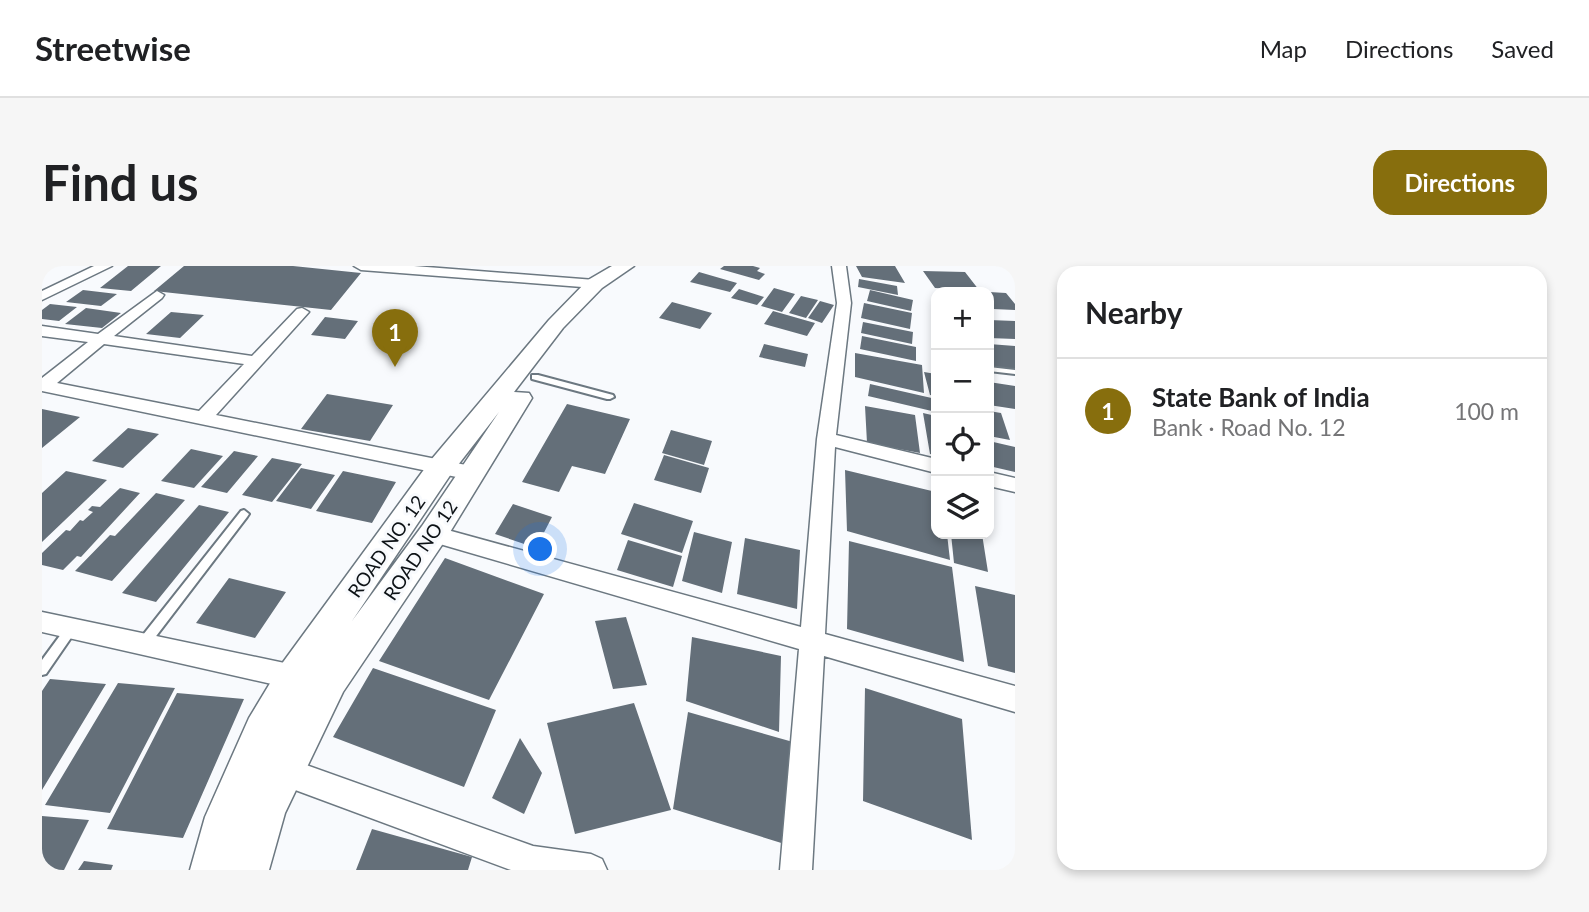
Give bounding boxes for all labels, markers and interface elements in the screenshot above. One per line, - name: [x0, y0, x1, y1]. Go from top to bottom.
- text: Streetwise: [35, 28, 191, 68]
- text: Map: [1260, 34, 1307, 63]
- text: Directions: [1345, 34, 1453, 63]
- text: Saved: [1491, 34, 1554, 63]
- button: Directions: [1373, 150, 1547, 215]
- text: Find us: [42, 153, 199, 211]
- map controls: [931, 287, 994, 539]
- button: +: [931, 287, 994, 350]
- text: Nearby: [1085, 294, 1183, 330]
- pin: 1: [372, 309, 418, 367]
- button: −: [931, 350, 994, 413]
- text: State Bank of India: [1152, 381, 1370, 413]
- text: 1: [1101, 397, 1115, 425]
- text: 100 m: [1454, 397, 1519, 425]
- button: locate: [931, 413, 994, 476]
- text: Bank · Road No. 12: [1152, 413, 1346, 441]
- button: layers: [931, 476, 994, 539]
- street label: ROAD NO. 12: [342, 490, 430, 602]
- street label: ROAD NO 12: [378, 496, 462, 604]
- your location: [523, 532, 557, 566]

